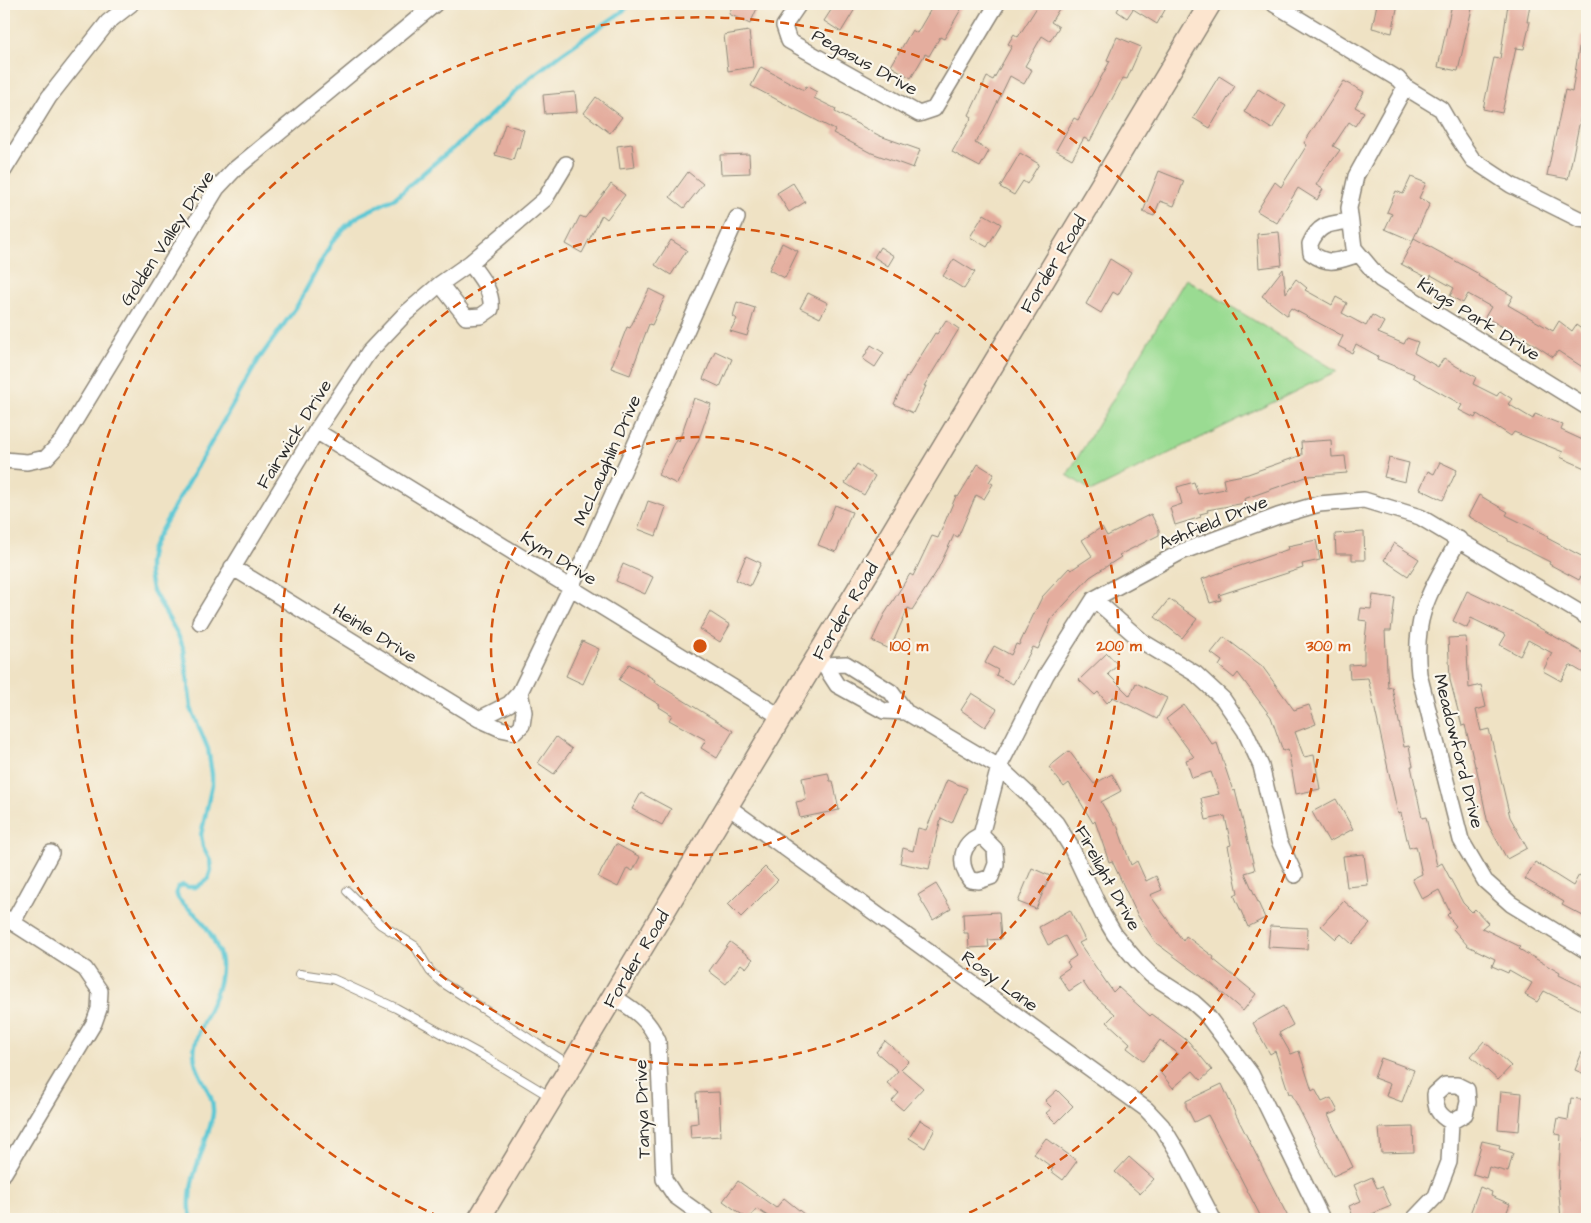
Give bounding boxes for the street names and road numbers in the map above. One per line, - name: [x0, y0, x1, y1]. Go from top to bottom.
- street label: Pegasus Drive: [807, 23, 922, 103]
- street label: Golden Valley Drive: [114, 165, 222, 311]
- street label: Forder Road: [1014, 211, 1092, 318]
- street label: Kings Park Drive: [1412, 272, 1545, 368]
- street label: Fairwick Drive: [251, 375, 338, 494]
- street label: McLaughlin Drive: [567, 391, 648, 530]
- street label: Ashfield Drive: [1155, 489, 1272, 556]
- street label: Kym Drive: [515, 525, 602, 593]
- street label: Forder Road: [806, 558, 884, 665]
- street label: Heinle Drive: [328, 598, 422, 669]
- street label: Meadowford Drive: [1427, 671, 1490, 831]
- street label: Firelight Drive: [1068, 821, 1147, 936]
- street label: Forder Road: [597, 906, 675, 1013]
- street label: Rosy Lane: [956, 945, 1043, 1019]
- street label: Tanya Drive: [628, 1059, 658, 1159]

